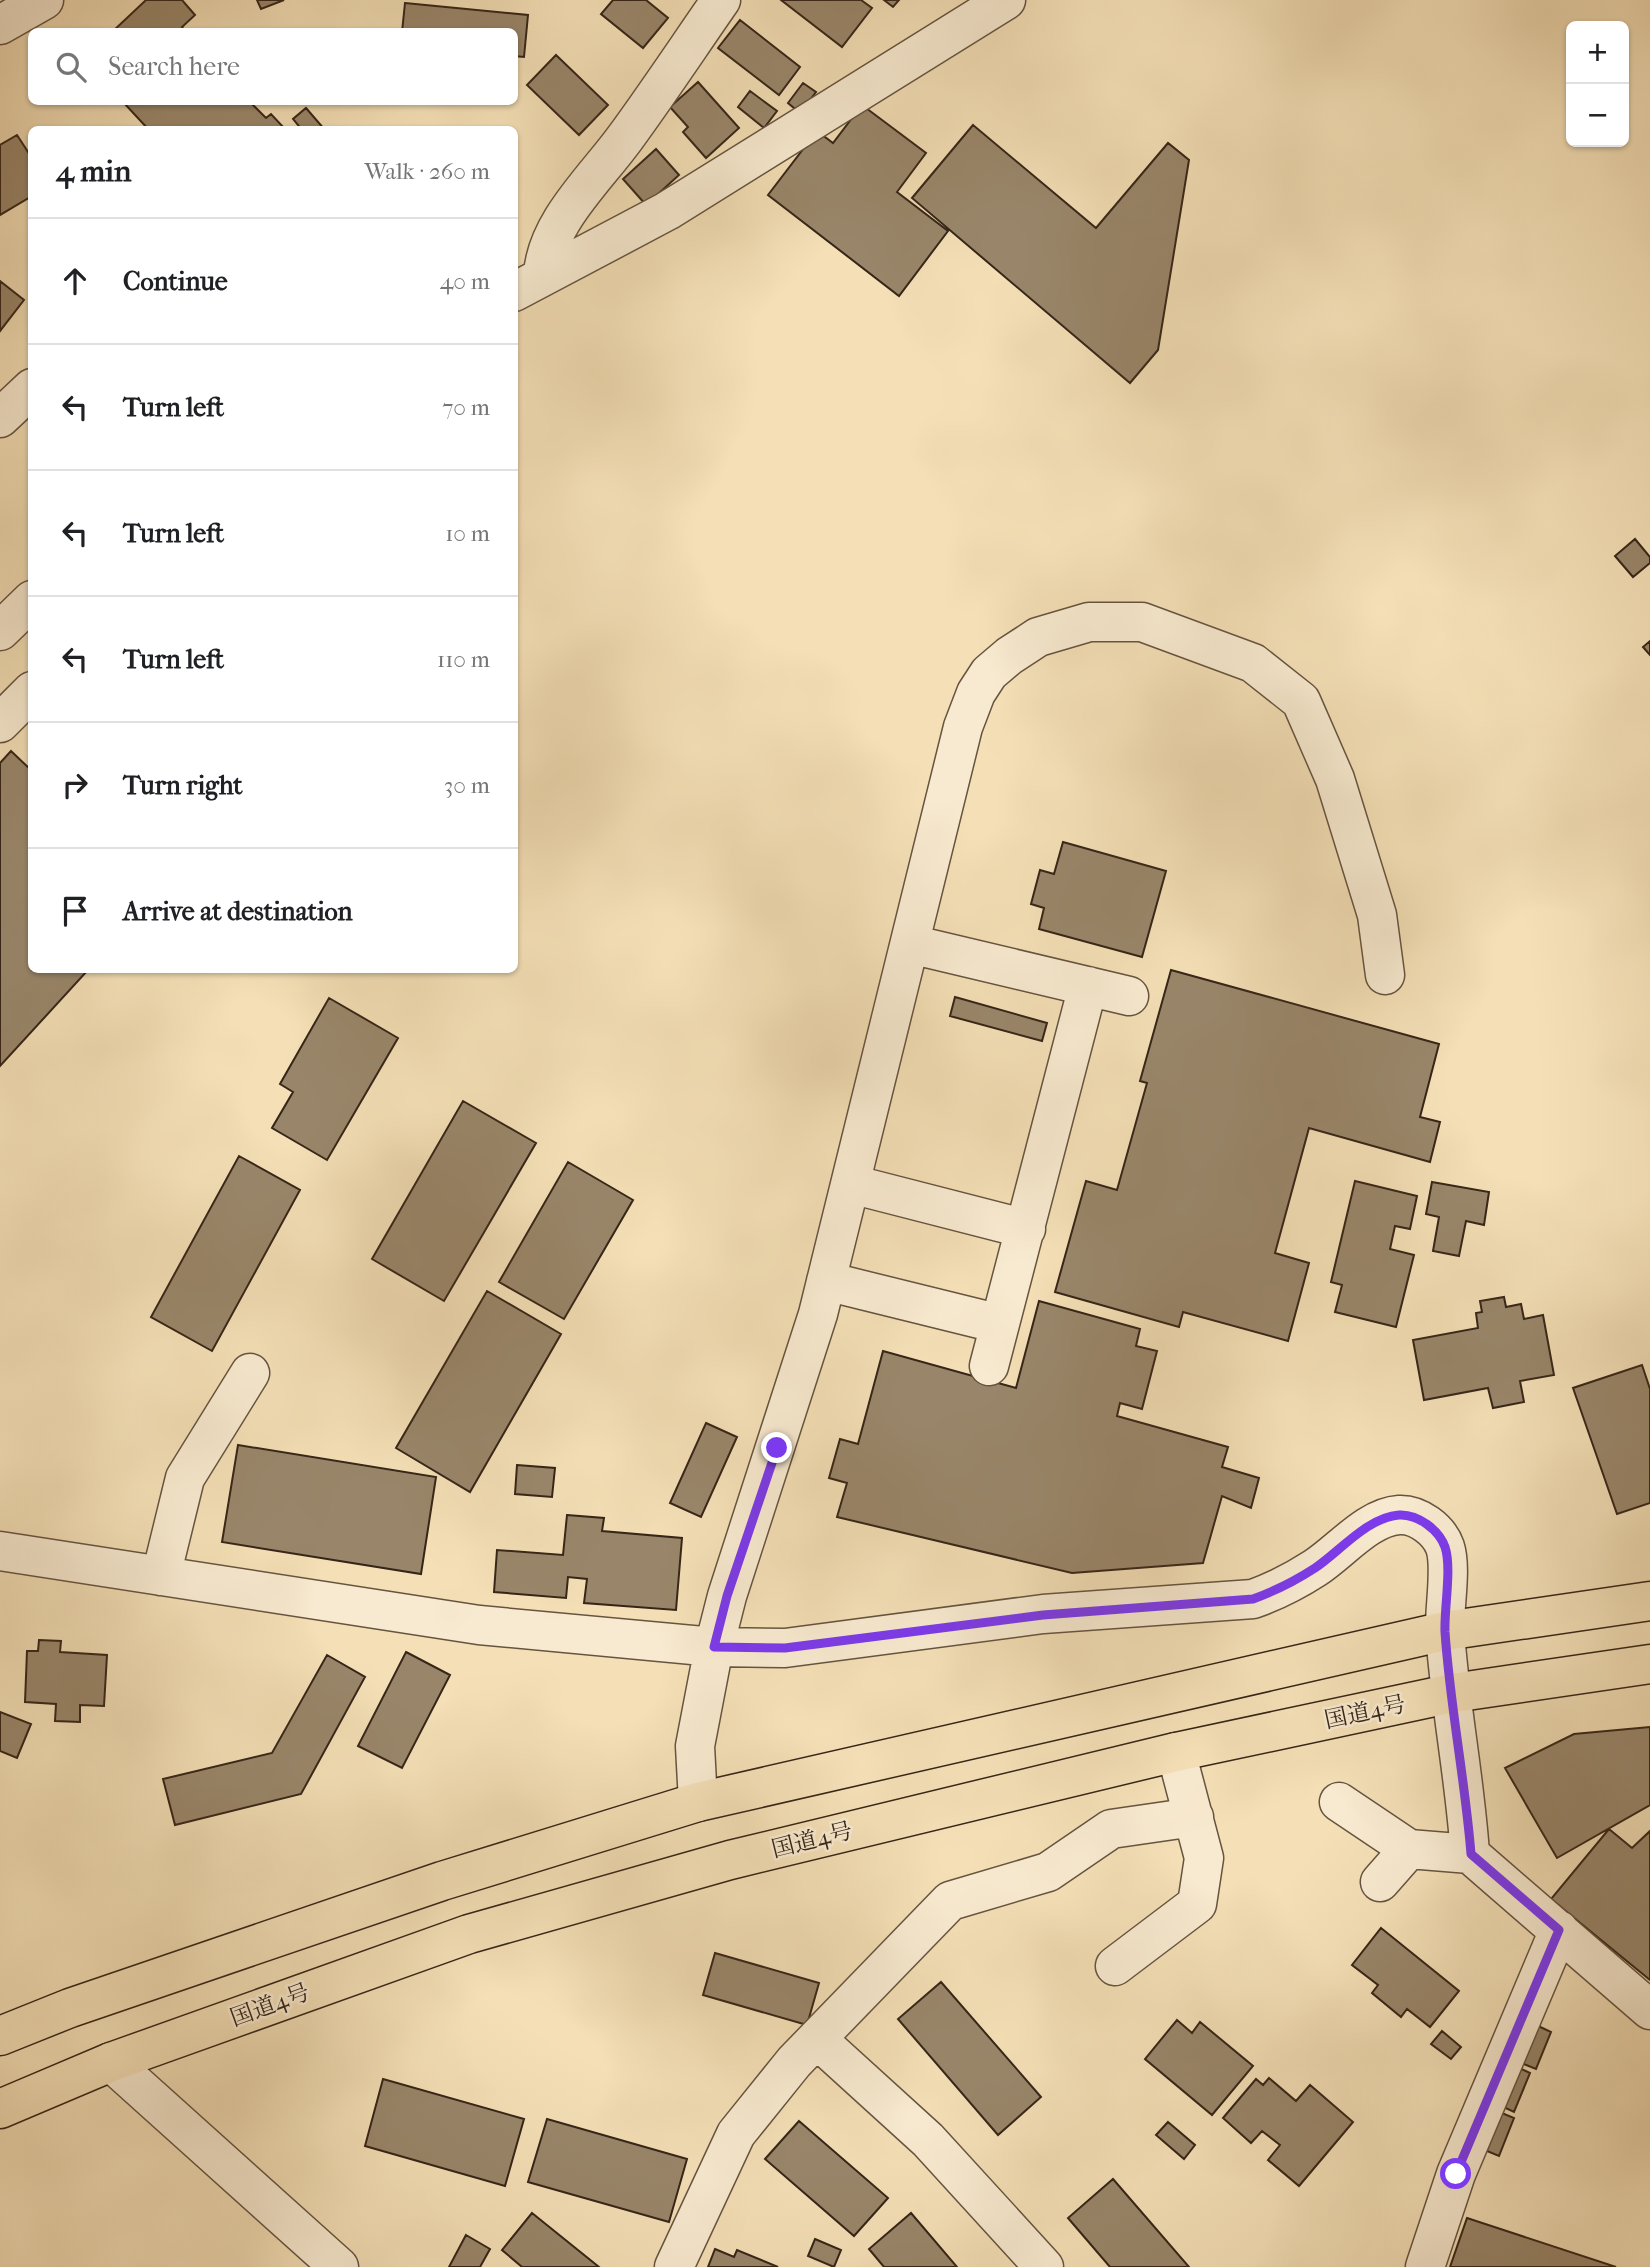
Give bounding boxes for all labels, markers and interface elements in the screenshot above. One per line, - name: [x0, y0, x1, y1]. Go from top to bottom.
- map controls: [1566, 21, 1629, 147]
- button: +: [1566, 21, 1629, 84]
- search box: [28, 28, 518, 105]
- icon: search: [52, 48, 90, 86]
- text: Search here: [108, 51, 240, 82]
- button: −: [1566, 84, 1629, 147]
- text: 4 min: [56, 154, 131, 189]
- text: Walk · 260 m: [365, 158, 490, 185]
- icon: ahead: [56, 262, 94, 300]
- text: Continue: [123, 266, 228, 297]
- text: 40 m: [440, 268, 490, 295]
- icon: left: [56, 388, 94, 426]
- text: Turn left: [123, 392, 224, 423]
- text: 70 m: [442, 394, 490, 421]
- icon: left: [56, 514, 94, 552]
- text: Turn left: [123, 518, 224, 549]
- text: 10 m: [445, 520, 490, 547]
- icon: left: [56, 640, 94, 678]
- text: Turn left: [123, 644, 224, 675]
- text: 110 m: [437, 646, 490, 673]
- icon: right: [56, 766, 94, 804]
- text: Turn right: [123, 770, 243, 801]
- text: 30 m: [444, 772, 490, 799]
- icon: arrive: [56, 892, 94, 930]
- text: Arrive at destination: [123, 896, 353, 927]
- route end: [761, 1432, 792, 1463]
- street label: 国道4号: [1322, 1690, 1408, 1734]
- street label: 国道4号: [769, 1817, 855, 1863]
- street label: 国道4号: [227, 1978, 313, 2032]
- route start: [1440, 2158, 1471, 2189]

